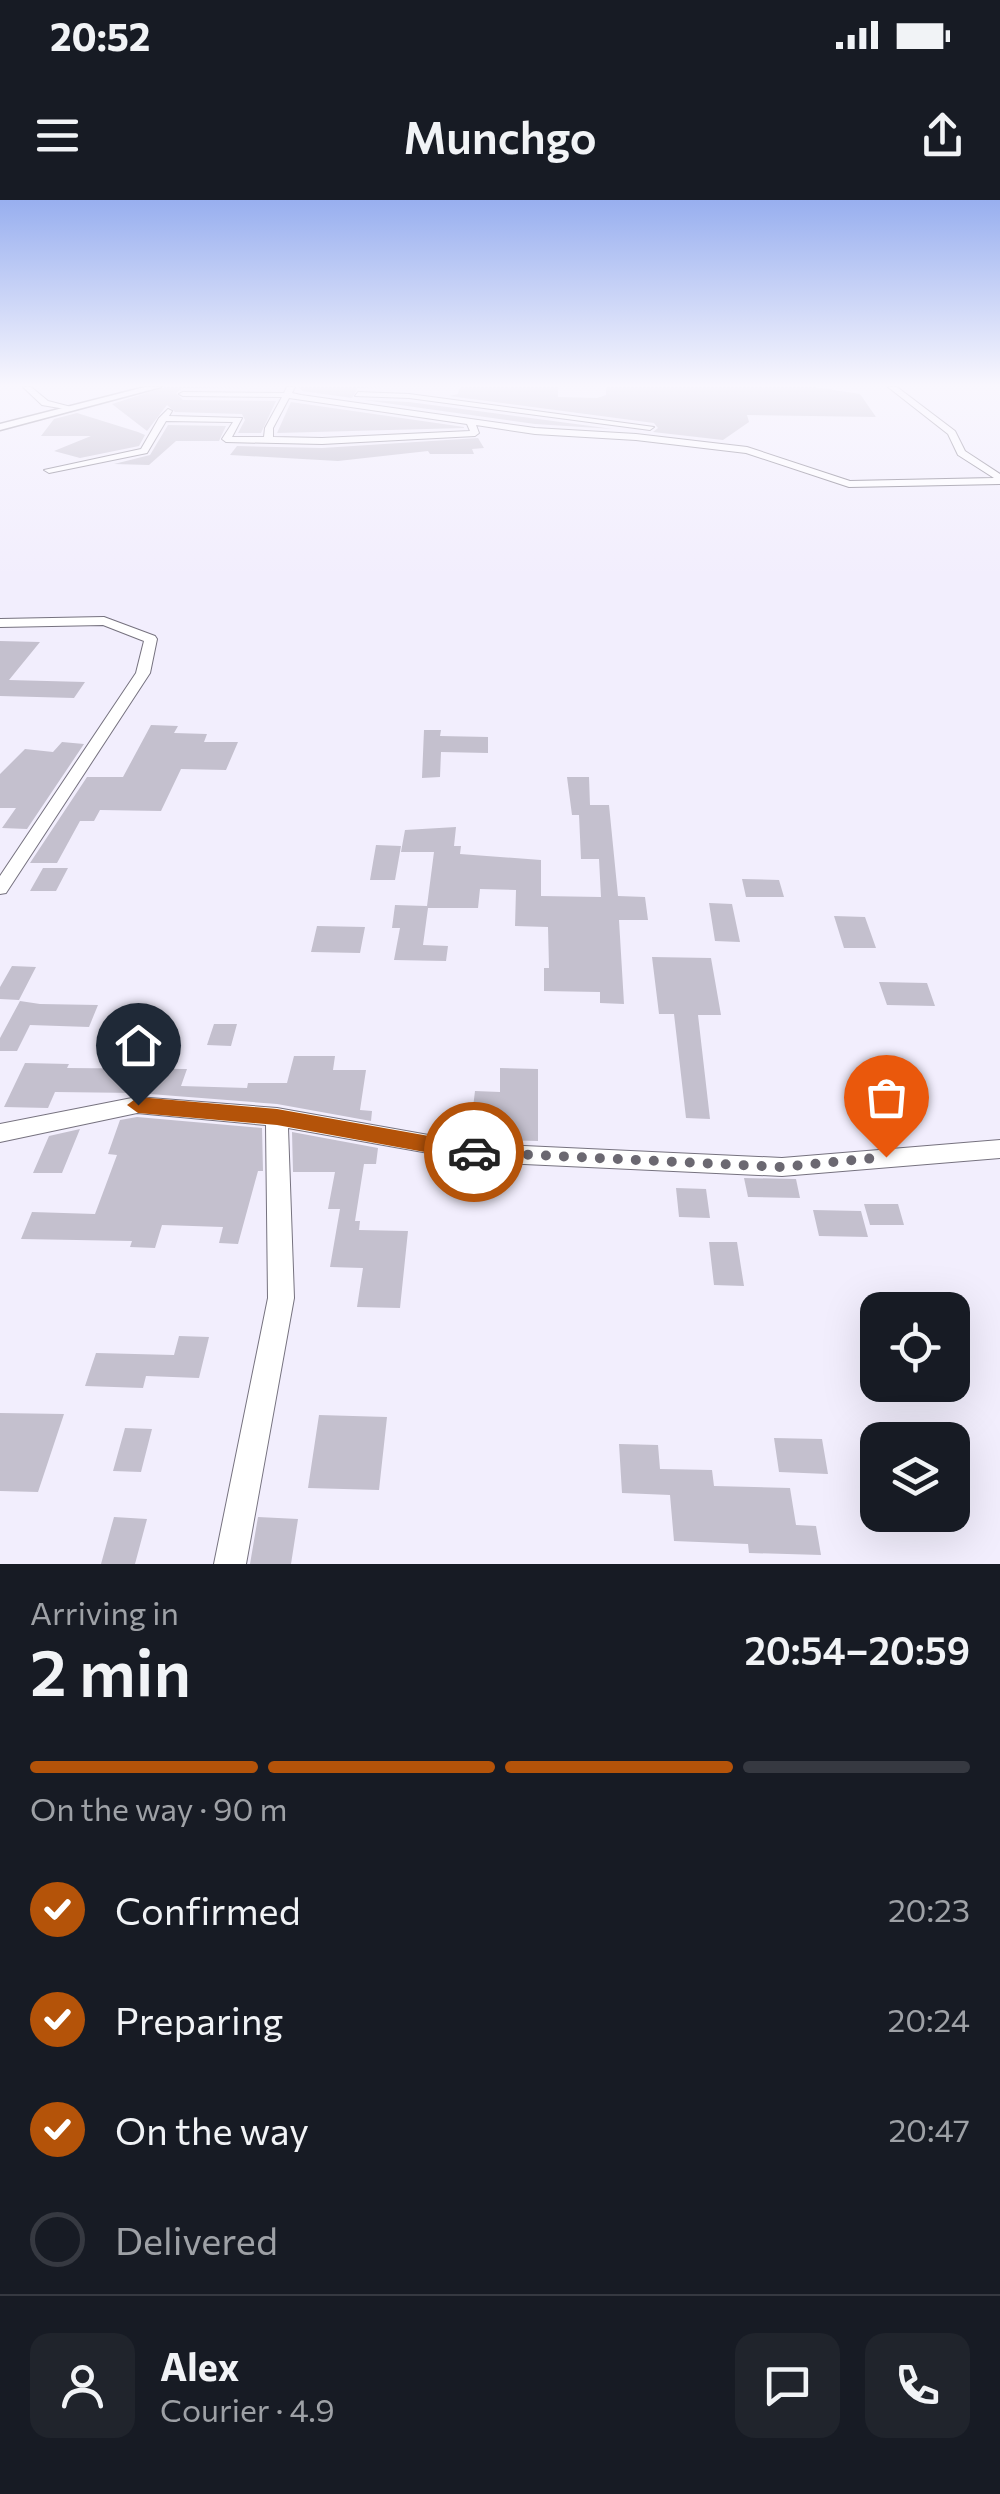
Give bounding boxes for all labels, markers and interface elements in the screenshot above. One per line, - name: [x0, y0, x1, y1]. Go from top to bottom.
- text: 20:52: [50, 12, 150, 59]
- icon: menu: [30, 108, 85, 163]
- text: Munchgo: [403, 108, 597, 163]
- icon: share: [915, 108, 970, 163]
- pin: [96, 1003, 181, 1106]
- icon: home: [111, 1018, 166, 1073]
- pin: [844, 1055, 929, 1158]
- icon: bag: [859, 1070, 914, 1125]
- courier: [424, 1102, 524, 1202]
- icon: car: [447, 1125, 502, 1180]
- map controls: [860, 1292, 970, 1532]
- button: locate: [860, 1292, 970, 1402]
- button: layers: [860, 1422, 970, 1532]
- text: Arriving in: [30, 1592, 179, 1632]
- text: 20:54–20:59: [744, 1626, 970, 1673]
- text: 2 min: [30, 1630, 191, 1709]
- text: On the way · 90 m: [30, 1788, 287, 1828]
- icon: check: [30, 1882, 85, 1937]
- text: Confirmed: [115, 1886, 301, 1933]
- text: 20:23: [888, 1889, 970, 1929]
- icon: check: [30, 1992, 85, 2047]
- text: Preparing: [115, 1996, 283, 2043]
- text: 20:24: [888, 1999, 970, 2039]
- icon: check: [30, 2102, 85, 2157]
- text: On the way: [115, 2106, 309, 2153]
- text: 20:47: [888, 2109, 970, 2149]
- text: Delivered: [115, 2216, 278, 2263]
- button: person: [30, 2333, 135, 2438]
- button: chat: [735, 2333, 840, 2438]
- button: phone: [865, 2333, 970, 2438]
- text: Alex: [160, 2342, 239, 2389]
- text: Courier · 4.9: [160, 2389, 335, 2429]

